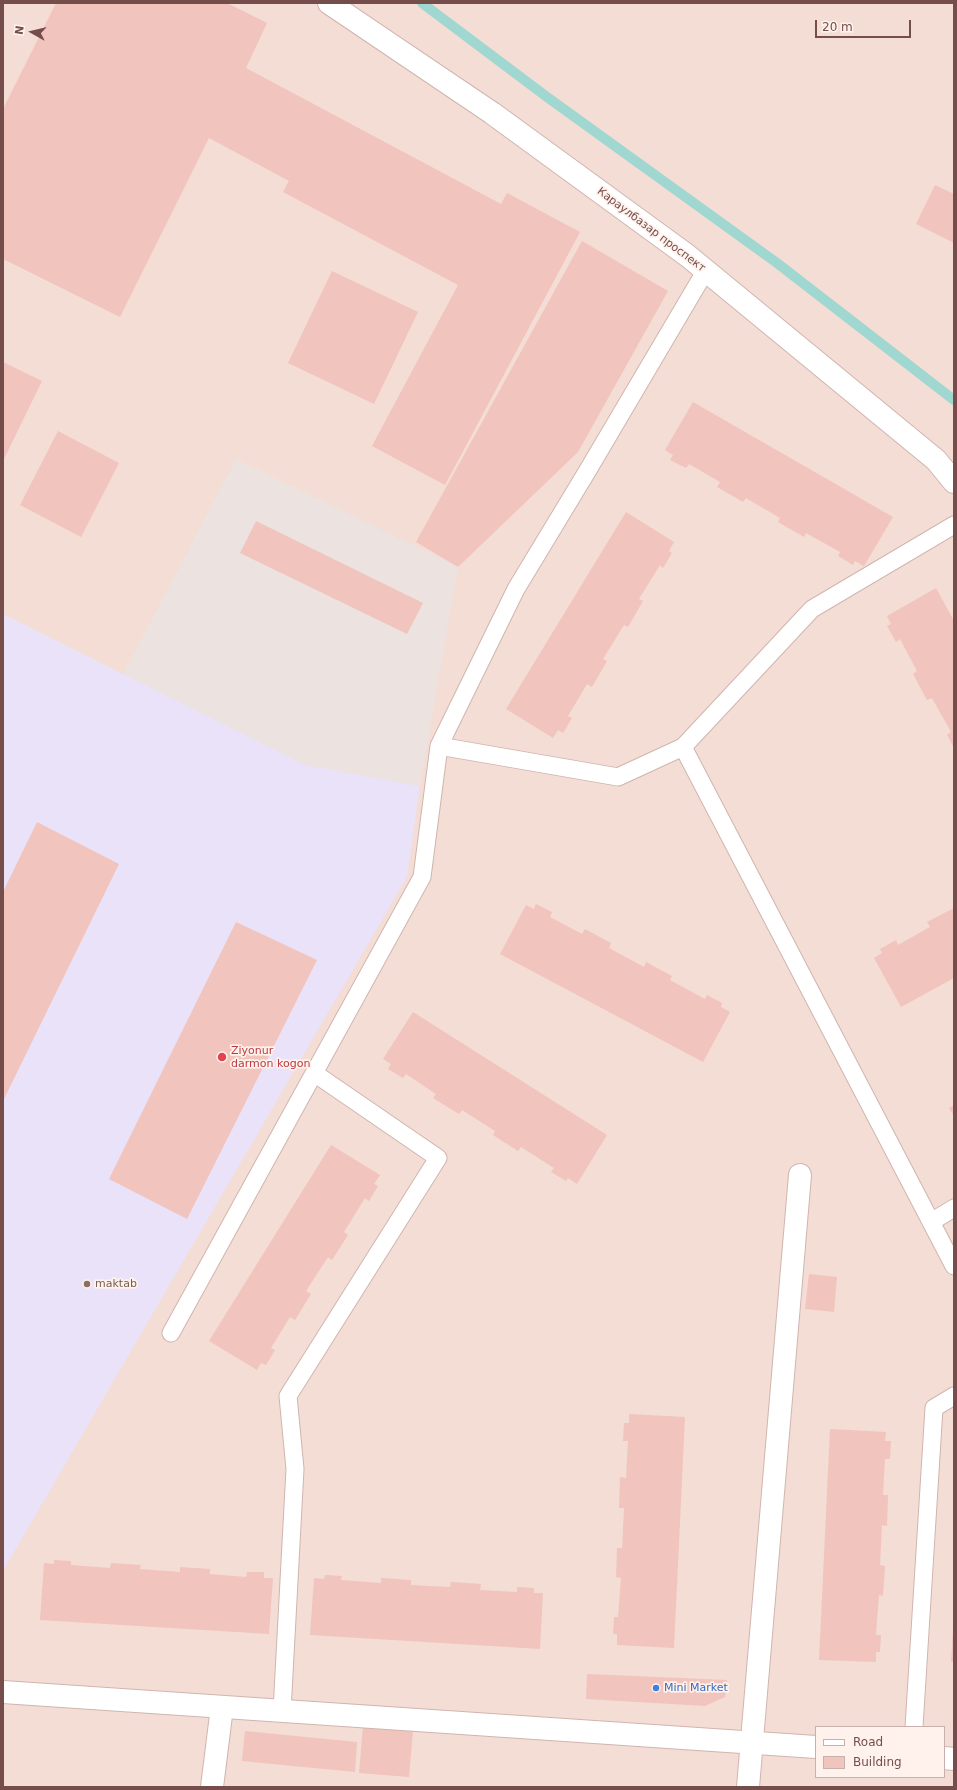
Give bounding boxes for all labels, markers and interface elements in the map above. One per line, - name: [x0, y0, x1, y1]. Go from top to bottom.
- north arrow: [12, 12, 52, 52]
- scale bar: [817, 12, 913, 38]
- text: 20 m: [822, 20, 853, 34]
- text: N: [13, 25, 27, 36]
- street label: Караулбазар проспект: [594, 185, 708, 275]
- place label: Ziyonur darmon kogon: [231, 1044, 310, 1070]
- marker: Ziyonur darmon kogon: [216, 1051, 228, 1063]
- place label: maktab: [95, 1277, 137, 1291]
- marker: maktab: [82, 1279, 92, 1289]
- place label: Mini Market: [664, 1681, 728, 1695]
- marker: Mini Market: [651, 1683, 661, 1693]
- legend: [815, 1726, 945, 1778]
- text: Road: [853, 1735, 883, 1749]
- text: Building: [853, 1755, 902, 1769]

